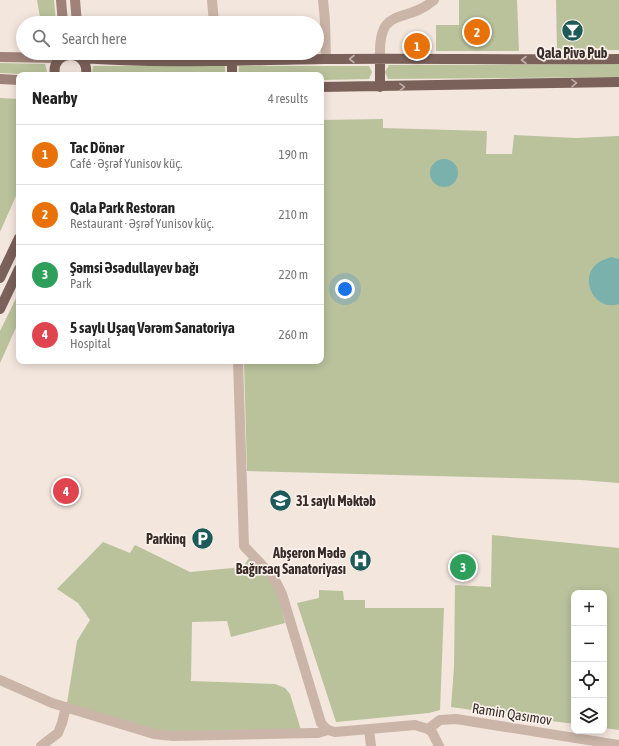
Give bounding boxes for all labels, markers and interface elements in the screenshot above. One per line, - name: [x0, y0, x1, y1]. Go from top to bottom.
- search box: [16, 16, 324, 60]
- pin: 2: [464, 17, 490, 47]
- bar icon: Qala Pivə Pub: [559, 18, 585, 44]
- icon: search: [30, 27, 52, 49]
- text: Search here: [62, 30, 127, 47]
- pin: 1: [404, 31, 430, 61]
- place label: Qala Pivə Pub: [537, 45, 608, 61]
- one-way arrow: [349, 55, 355, 63]
- one-way arrow: [521, 56, 527, 64]
- one-way arrow: [571, 79, 577, 87]
- one-way arrow: [399, 83, 405, 91]
- text: Nearby: [32, 88, 78, 108]
- text: 4 results: [268, 91, 308, 106]
- text: Tac Dönər: [70, 139, 124, 156]
- text: 1: [42, 147, 48, 162]
- text: 190 m: [279, 147, 308, 162]
- text: Café · Əşrəf Yunisov küç.: [70, 156, 182, 171]
- text: Qala Park Restoran: [70, 199, 175, 216]
- text: 2: [42, 207, 48, 222]
- text: 210 m: [279, 207, 308, 222]
- text: Restaurant · Əşrəf Yunisov küç.: [70, 216, 214, 231]
- text: Şəmsi Əsədullayev bağı: [70, 259, 199, 276]
- text: 3: [42, 267, 48, 282]
- text: 220 m: [279, 267, 308, 282]
- text: Park: [70, 276, 92, 291]
- your location: [335, 279, 355, 299]
- text: 5 saylı Uşaq Vərəm Sanatoriya: [70, 319, 235, 336]
- text: 4: [42, 327, 48, 342]
- text: 260 m: [279, 327, 308, 342]
- text: Hospital: [70, 336, 111, 351]
- pin: 4: [53, 476, 79, 506]
- school or university icon: 31 saylı Məktəb: [267, 488, 293, 514]
- place label: 31 saylı Məktəb: [296, 493, 376, 509]
- parking icon: Parkinq: [189, 526, 215, 552]
- place label: Parkinq: [146, 531, 186, 547]
- place label: Abşeron Mədə Bağırsaq Sanatoriyası: [236, 545, 346, 577]
- hospital icon: Abşeron Mədə Bağırsaq Sanatoriyası: [348, 548, 374, 574]
- pin: 3: [450, 552, 476, 582]
- map controls: [571, 590, 607, 734]
- button: +: [571, 590, 607, 626]
- button: −: [571, 626, 607, 662]
- button: locate: [571, 662, 607, 698]
- button: layers: [571, 698, 607, 734]
- street label: Ramin Qasımov: [471, 700, 553, 728]

